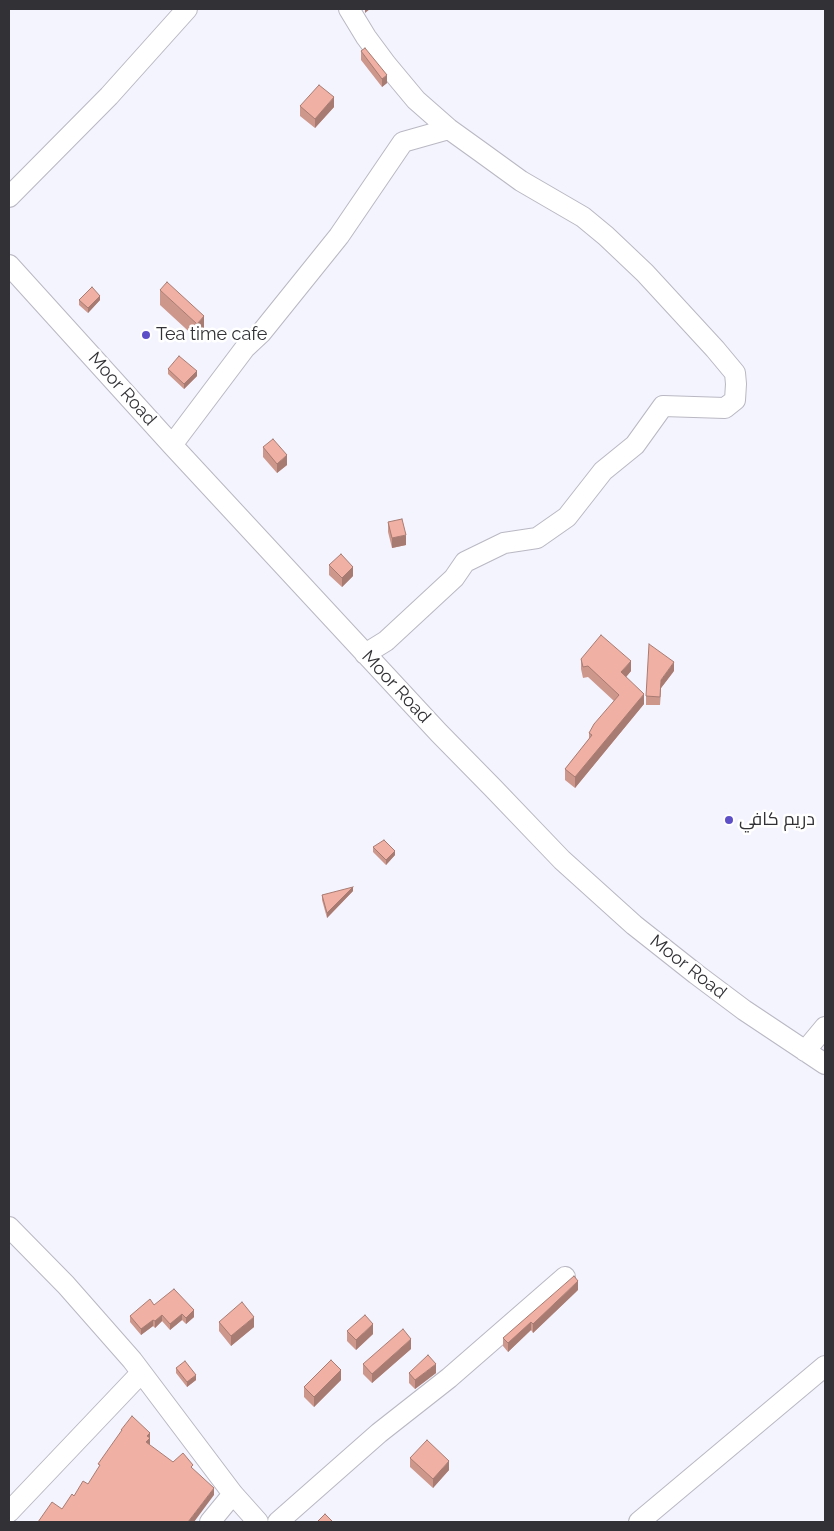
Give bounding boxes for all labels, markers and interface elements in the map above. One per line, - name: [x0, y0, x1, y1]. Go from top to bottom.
- place label: Tea time cafe: [156, 324, 267, 346]
- marker: Tea time cafe: [140, 329, 152, 341]
- street label: Moor Road: [83, 348, 161, 430]
- street label: Moor Road: [357, 646, 435, 728]
- place label: دريم كافي: [739, 809, 815, 831]
- marker: دريم كافي: [723, 814, 735, 826]
- street label: Moor Road: [645, 930, 731, 1004]

